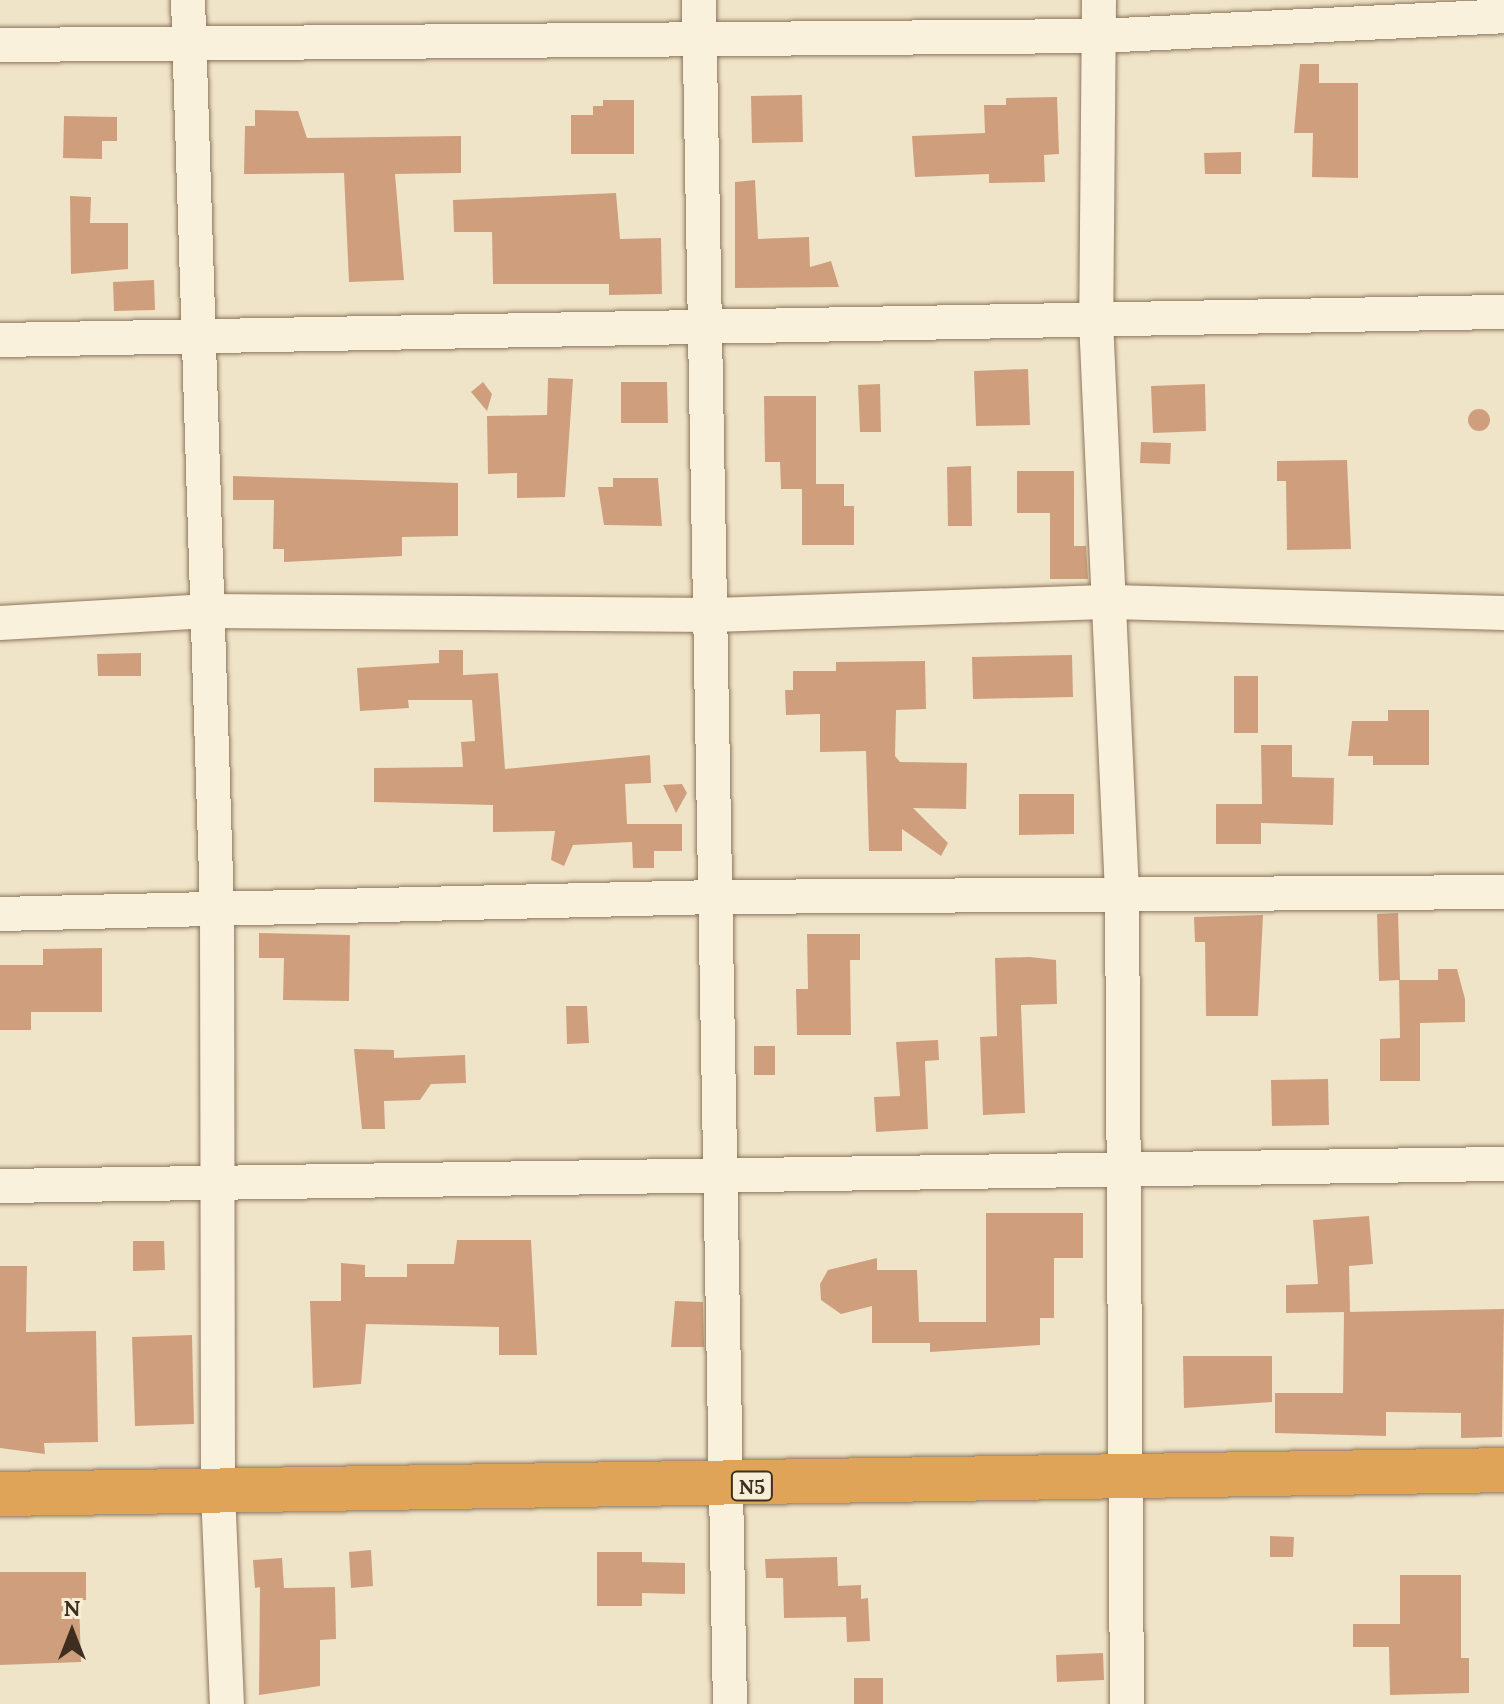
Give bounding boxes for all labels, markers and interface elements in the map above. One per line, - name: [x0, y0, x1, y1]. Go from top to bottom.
- road number: N5: [730, 1470, 774, 1502]
- north arrow: [32, 1592, 112, 1672]
- text: N: [63, 1594, 81, 1622]

